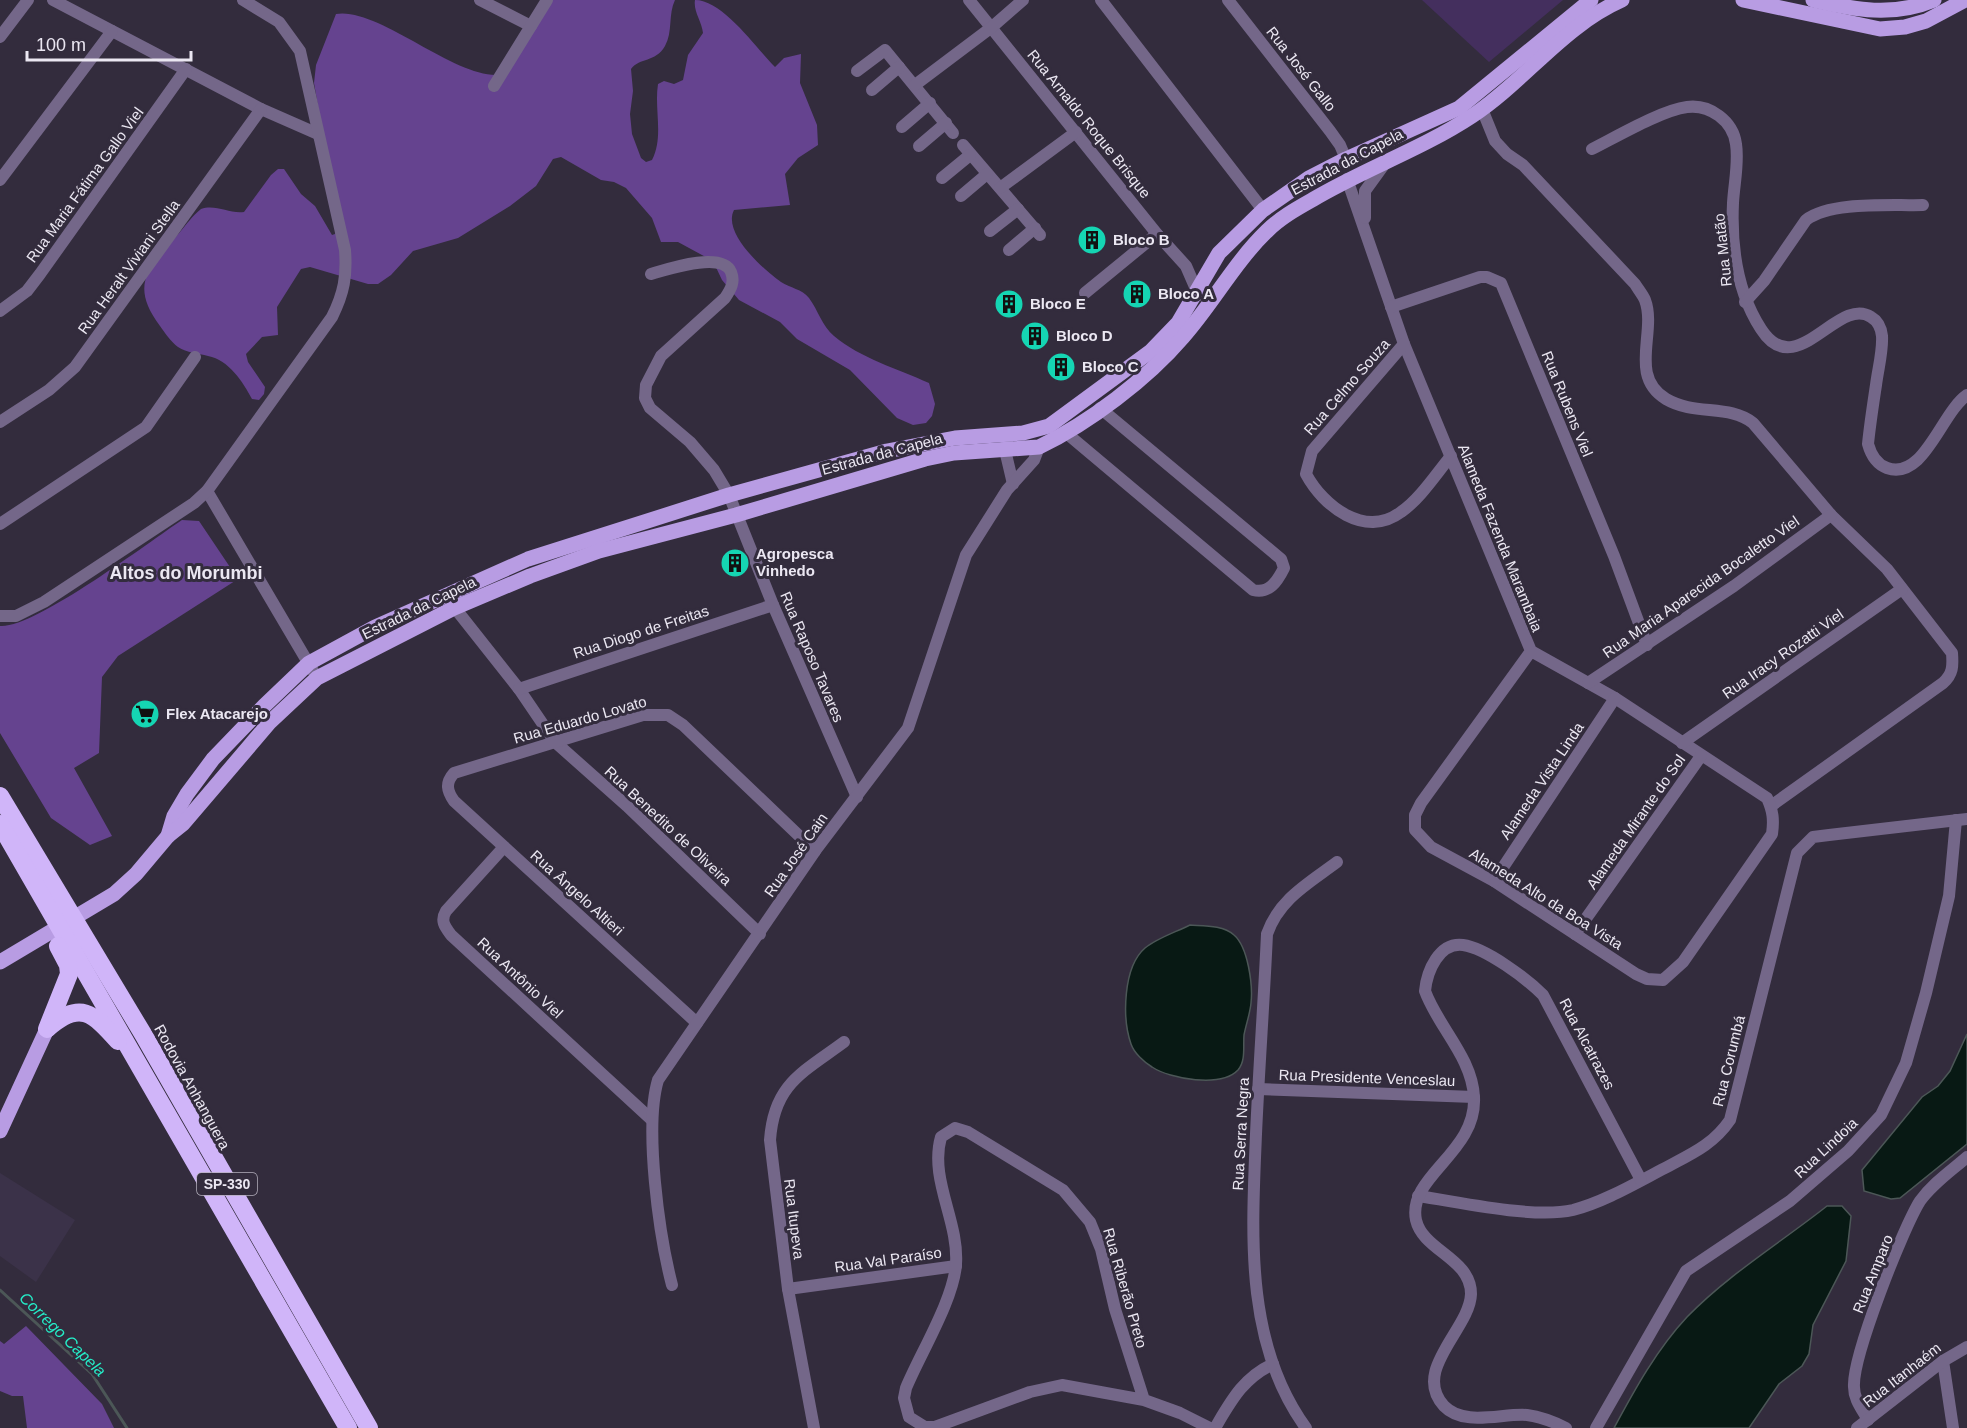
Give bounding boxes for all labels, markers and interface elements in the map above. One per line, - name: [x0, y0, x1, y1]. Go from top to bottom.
- street label: Rua José Gallo: [1263, 23, 1340, 114]
- scale bar: [27, 24, 190, 62]
- text: 100 m: [36, 35, 86, 55]
- street label: Rua Arnaldo Roque Brisque: [1024, 46, 1155, 201]
- street label: Rua Maria Fátima Gallo Viel: [23, 104, 147, 265]
- street label: Estrada da Capela: [1288, 125, 1406, 198]
- street label: Rua Heralt Viviani Stella: [74, 196, 183, 337]
- street label: Rua Matão: [1710, 213, 1735, 287]
- building icon: Bloco B: [1076, 224, 1108, 256]
- place label: Bloco B: [1113, 231, 1170, 248]
- building icon: Bloco A: [1121, 278, 1153, 310]
- place label: Bloco A: [1158, 285, 1214, 302]
- building icon: Bloco E: [993, 288, 1025, 320]
- place label: Bloco E: [1030, 295, 1086, 312]
- building icon: Bloco D: [1019, 320, 1051, 352]
- place label: Bloco D: [1056, 327, 1113, 344]
- street label: Rua Celmo Souza: [1300, 335, 1393, 438]
- street label: Rua Rubens Viel: [1539, 349, 1596, 459]
- building icon: Bloco C: [1045, 351, 1077, 383]
- place label: Bloco C: [1082, 358, 1139, 375]
- street label: Estrada da Capela: [820, 429, 945, 478]
- street label: Alameda Fazenda Marambaia: [1455, 441, 1546, 635]
- street label: Rua Maria Aparecida Bocaletto Viel: [1599, 512, 1802, 661]
- place label: Agropesca Vinhedo: [756, 545, 834, 579]
- building icon: Agropesca Vinhedo: [719, 547, 751, 579]
- district label: Altos do Morumbi: [110, 563, 262, 583]
- street label: Estrada da Capela: [359, 572, 479, 642]
- street label: Rua Raposo Tavares: [777, 589, 848, 724]
- street label: Rua Diogo de Freitas: [571, 602, 711, 662]
- street label: Rua Iracy Rozatti Viel: [1719, 605, 1847, 702]
- street label: Rua Eduardo Lovato: [511, 692, 648, 747]
- supermarket icon: Flex Atacarejo: [129, 698, 161, 730]
- place label: Flex Atacarejo: [166, 705, 268, 722]
- street label: Alameda Vista Linda: [1496, 719, 1587, 842]
- street label: Alameda Mirante do Sol: [1583, 751, 1688, 892]
- street label: Rua Benedito de Oliveira: [602, 763, 736, 889]
- street label: Rua José Cain: [760, 810, 831, 900]
- street label: Alameda Alto da Boa Vista: [1467, 844, 1627, 953]
- street label: Rua Ângelo Altieri: [527, 846, 627, 939]
- street label: Rua Antônio Viel: [474, 934, 567, 1022]
- street label: Rua Alcatrazes: [1556, 995, 1619, 1092]
- street label: Rua Corumbá: [1709, 1013, 1748, 1108]
- street label: Rodovia Anhanguera: [151, 1021, 234, 1153]
- street label: Rua Presidente Venceslau: [1278, 1066, 1456, 1089]
- street label: Rua Serra Negra: [1229, 1076, 1252, 1191]
- street label: Rua Lindoia: [1791, 1114, 1861, 1181]
- road number: SP-330: [197, 1173, 257, 1195]
- street label: Rua Itupeva: [781, 1178, 808, 1261]
- street label: Rua Riberão Preto: [1100, 1226, 1151, 1350]
- street label: Rua Amparo: [1849, 1232, 1896, 1316]
- street label: Rua Val Paraíso: [833, 1244, 943, 1275]
- water label: Corrego Capela: [16, 1289, 109, 1380]
- street label: Rua Itanhaém: [1859, 1339, 1944, 1410]

